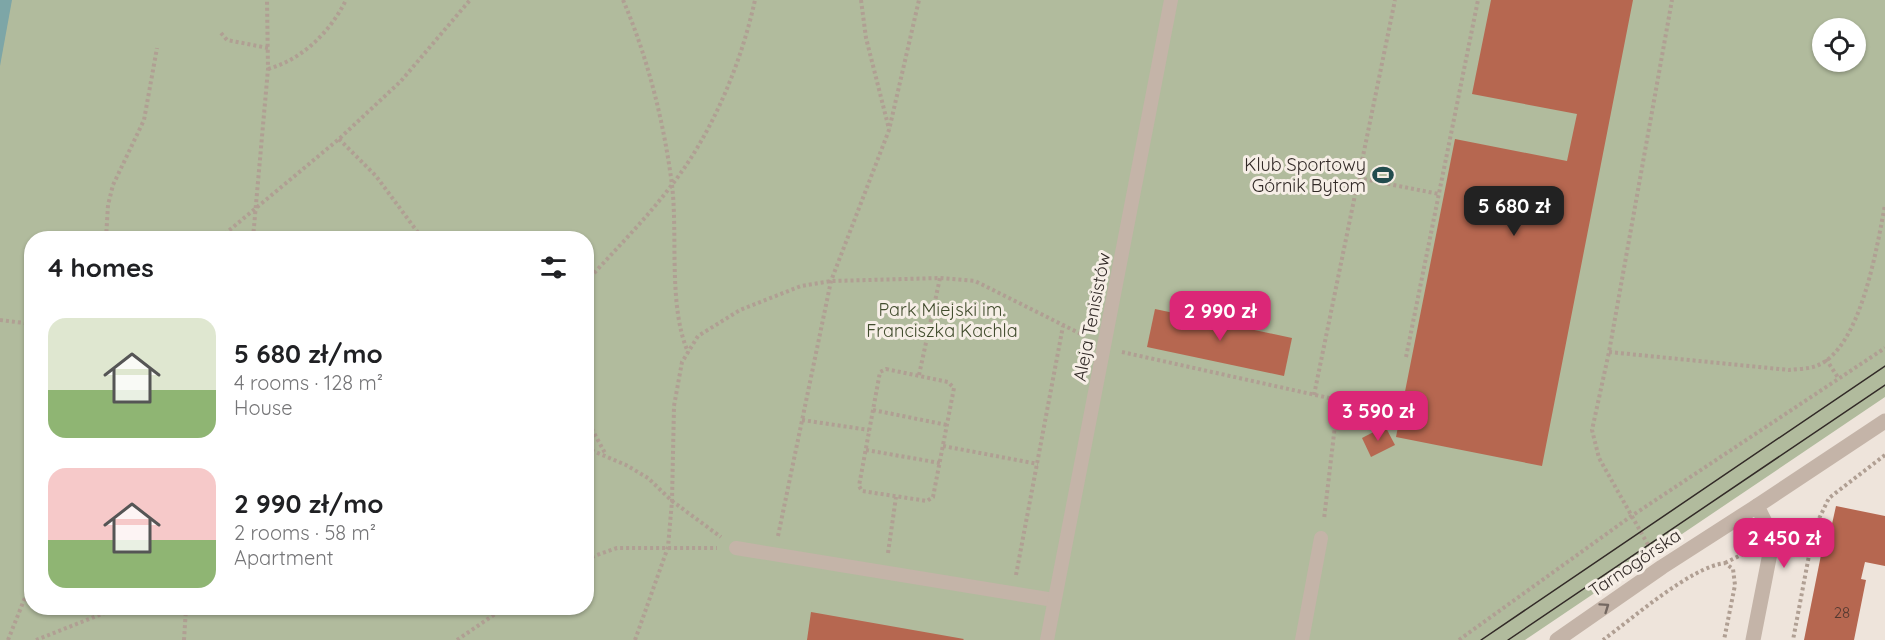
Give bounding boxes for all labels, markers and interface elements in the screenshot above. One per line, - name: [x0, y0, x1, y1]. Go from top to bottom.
- map controls: [1812, 18, 1866, 72]
- button: locate: [1812, 18, 1866, 72]
- place label: Klub Sportowy Górnik Bytom: [1244, 153, 1366, 197]
- sports icon: Klub Sportowy Górnik Bytom: [1371, 163, 1395, 187]
- pin: 5 680 zł: [1452, 186, 1576, 237]
- text: 5 680 zł: [1478, 193, 1550, 218]
- street label: Aleja Tenisistów: [1068, 250, 1115, 383]
- text: 4 homes: [48, 251, 154, 284]
- icon: filters: [537, 251, 570, 284]
- pin: 2 990 zł: [1158, 291, 1282, 342]
- park label: Park Miejski im. Franciszka Kachla: [866, 298, 1018, 342]
- text: 2 990 zł: [1184, 298, 1256, 323]
- text: 5 680 zł/mo: [234, 337, 383, 370]
- icon: home: [96, 342, 168, 414]
- text: 4 rooms · 128 m²: [234, 370, 383, 395]
- pin: 3 590 zł: [1316, 391, 1440, 442]
- text: House: [234, 395, 293, 420]
- text: 3 590 zł: [1342, 398, 1414, 423]
- text: 2 990 zł/mo: [234, 487, 383, 520]
- icon: home: [96, 492, 168, 564]
- pin: 2 450 zł: [1722, 518, 1846, 569]
- text: 2 rooms · 58 m²: [234, 520, 376, 545]
- street label: Tarnogórska: [1584, 523, 1685, 602]
- text: 2 450 zł: [1747, 525, 1821, 550]
- text: Apartment: [234, 545, 334, 570]
- one-way arrow: [1599, 603, 1610, 614]
- house number: 28: [1834, 603, 1850, 622]

